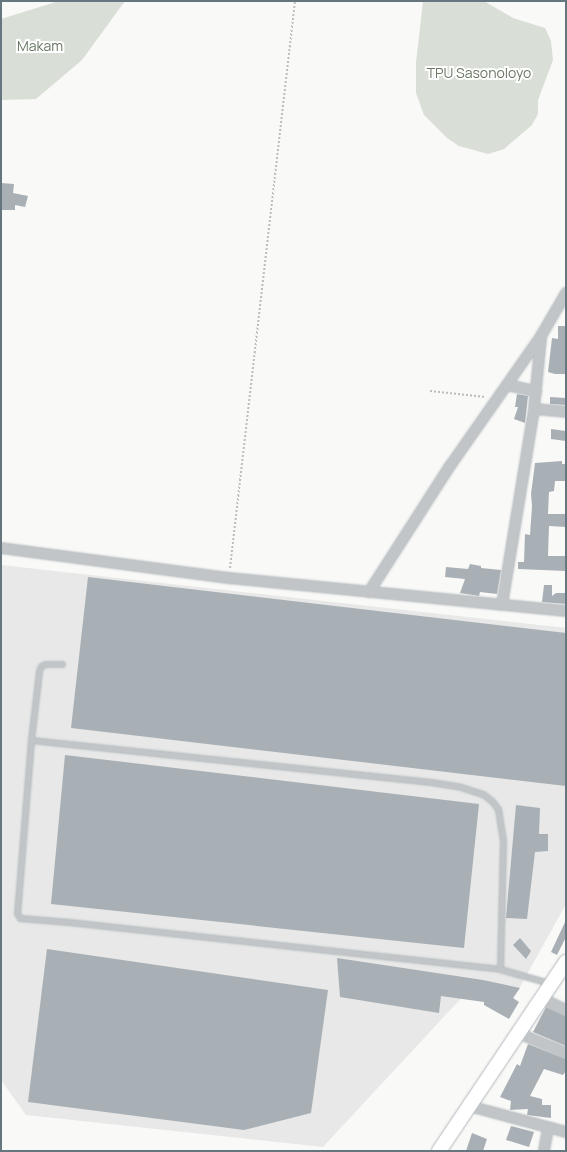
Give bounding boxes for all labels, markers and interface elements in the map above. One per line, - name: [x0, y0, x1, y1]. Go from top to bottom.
- park label: Makam: [17, 38, 63, 54]
- park label: TPU Sasonoloyo: [427, 65, 531, 81]

